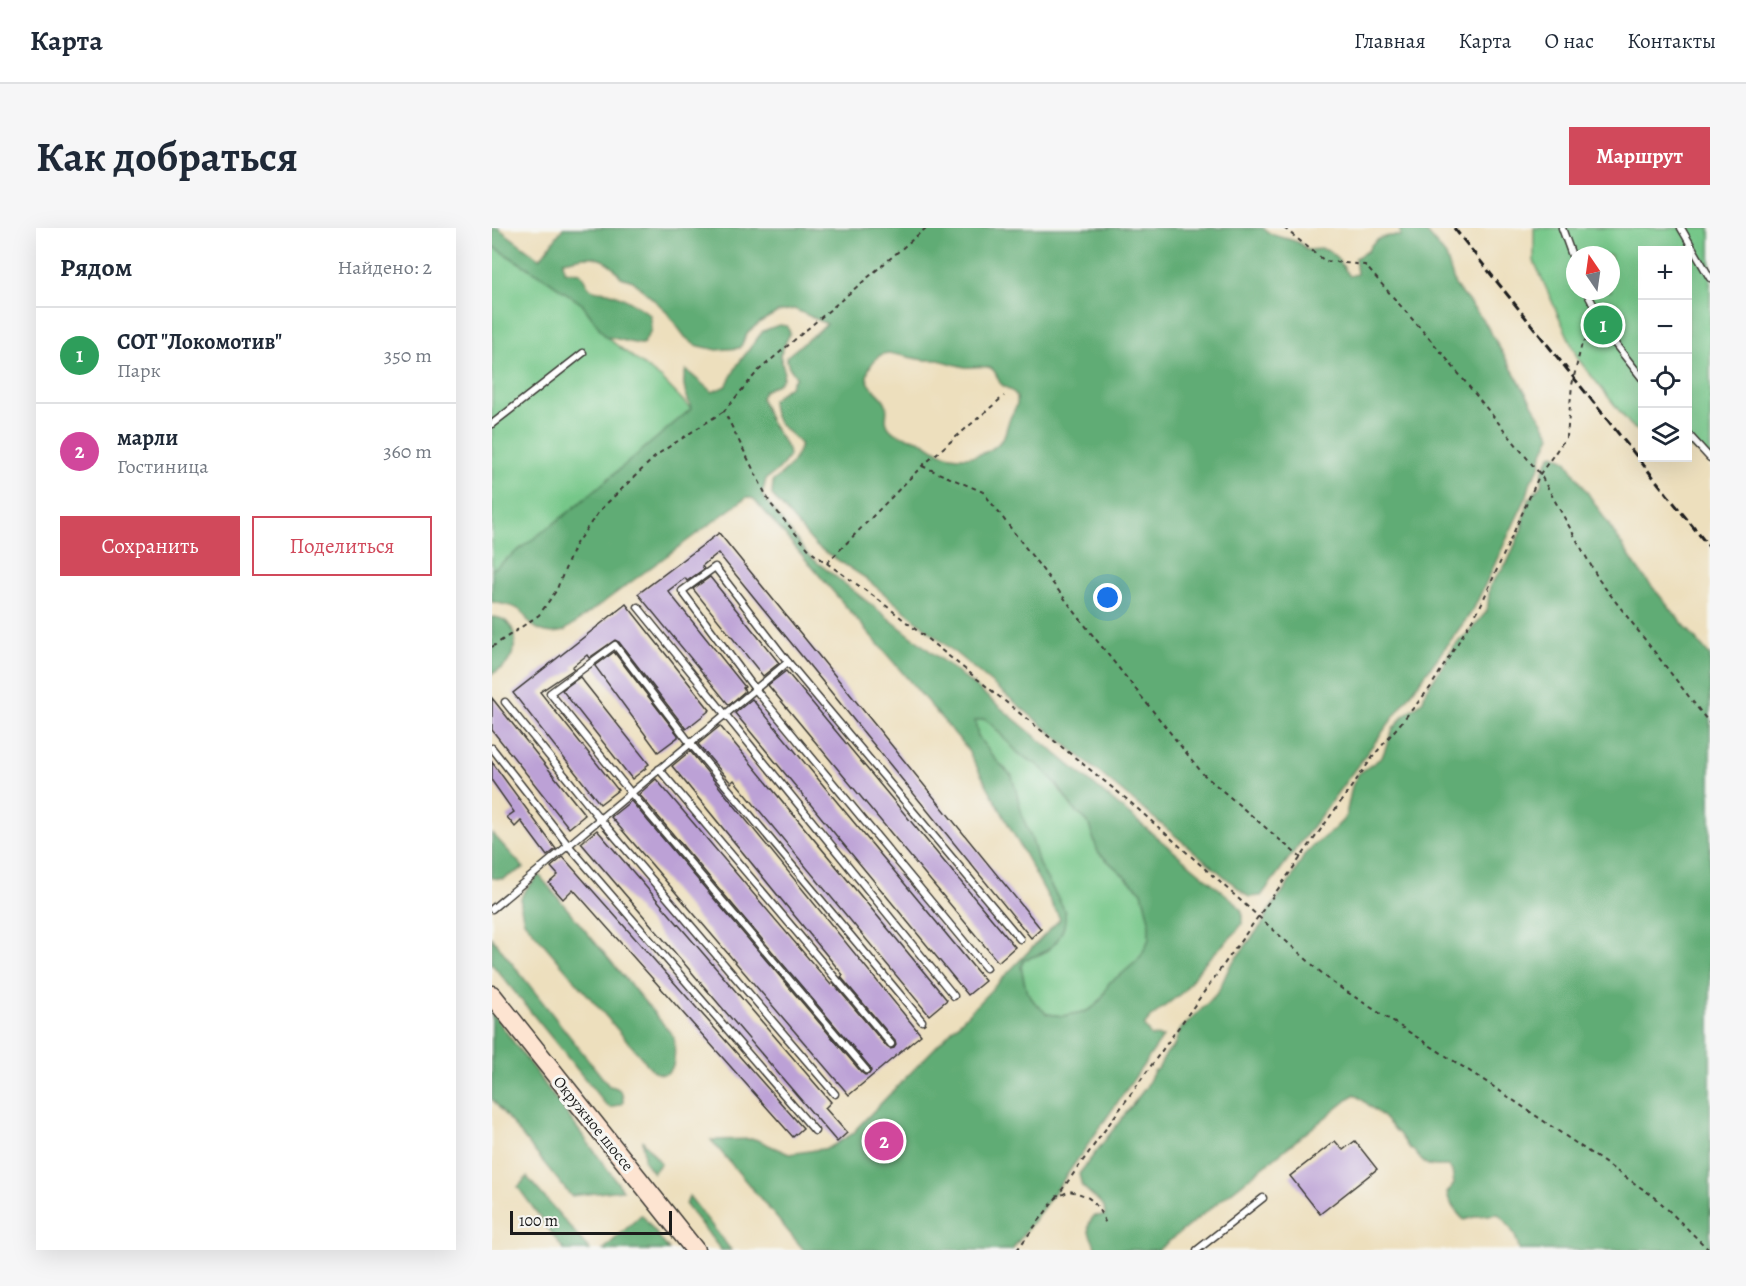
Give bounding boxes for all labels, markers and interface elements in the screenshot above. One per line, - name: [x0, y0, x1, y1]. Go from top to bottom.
- text: Карта: [30, 22, 103, 60]
- text: Главная: [1354, 27, 1426, 55]
- text: Карта: [1459, 27, 1511, 55]
- text: О нас: [1544, 27, 1594, 55]
- text: Контакты: [1627, 27, 1716, 55]
- button: Маршрут: [1569, 127, 1710, 185]
- text: Как добраться: [36, 128, 298, 185]
- north arrow: [1566, 246, 1620, 300]
- map controls: [1638, 246, 1692, 462]
- button: +: [1638, 246, 1692, 300]
- text: Рядом: [60, 250, 132, 285]
- text: Найдено: 2: [337, 254, 432, 281]
- button: −: [1638, 300, 1692, 354]
- pin: 1: [1584, 302, 1622, 348]
- text: СОТ "Локомотив": [117, 327, 282, 357]
- text: 1: [76, 342, 83, 369]
- text: 350 m: [384, 342, 432, 369]
- button: locate: [1638, 354, 1692, 408]
- text: Парк: [117, 357, 161, 384]
- button: layers: [1638, 408, 1692, 462]
- text: марли: [117, 423, 178, 453]
- text: 2: [75, 438, 84, 465]
- text: 360 m: [383, 438, 432, 465]
- text: Гостиница: [117, 453, 209, 480]
- button: Сохранить: [60, 516, 240, 576]
- button: Поделиться: [252, 516, 432, 576]
- your location: [1093, 583, 1122, 612]
- street label: Окружное шоссе: [548, 1071, 638, 1176]
- pin: 2: [864, 1118, 904, 1164]
- scale bar: [510, 1208, 672, 1236]
- text: 100 m: [519, 1210, 558, 1232]

